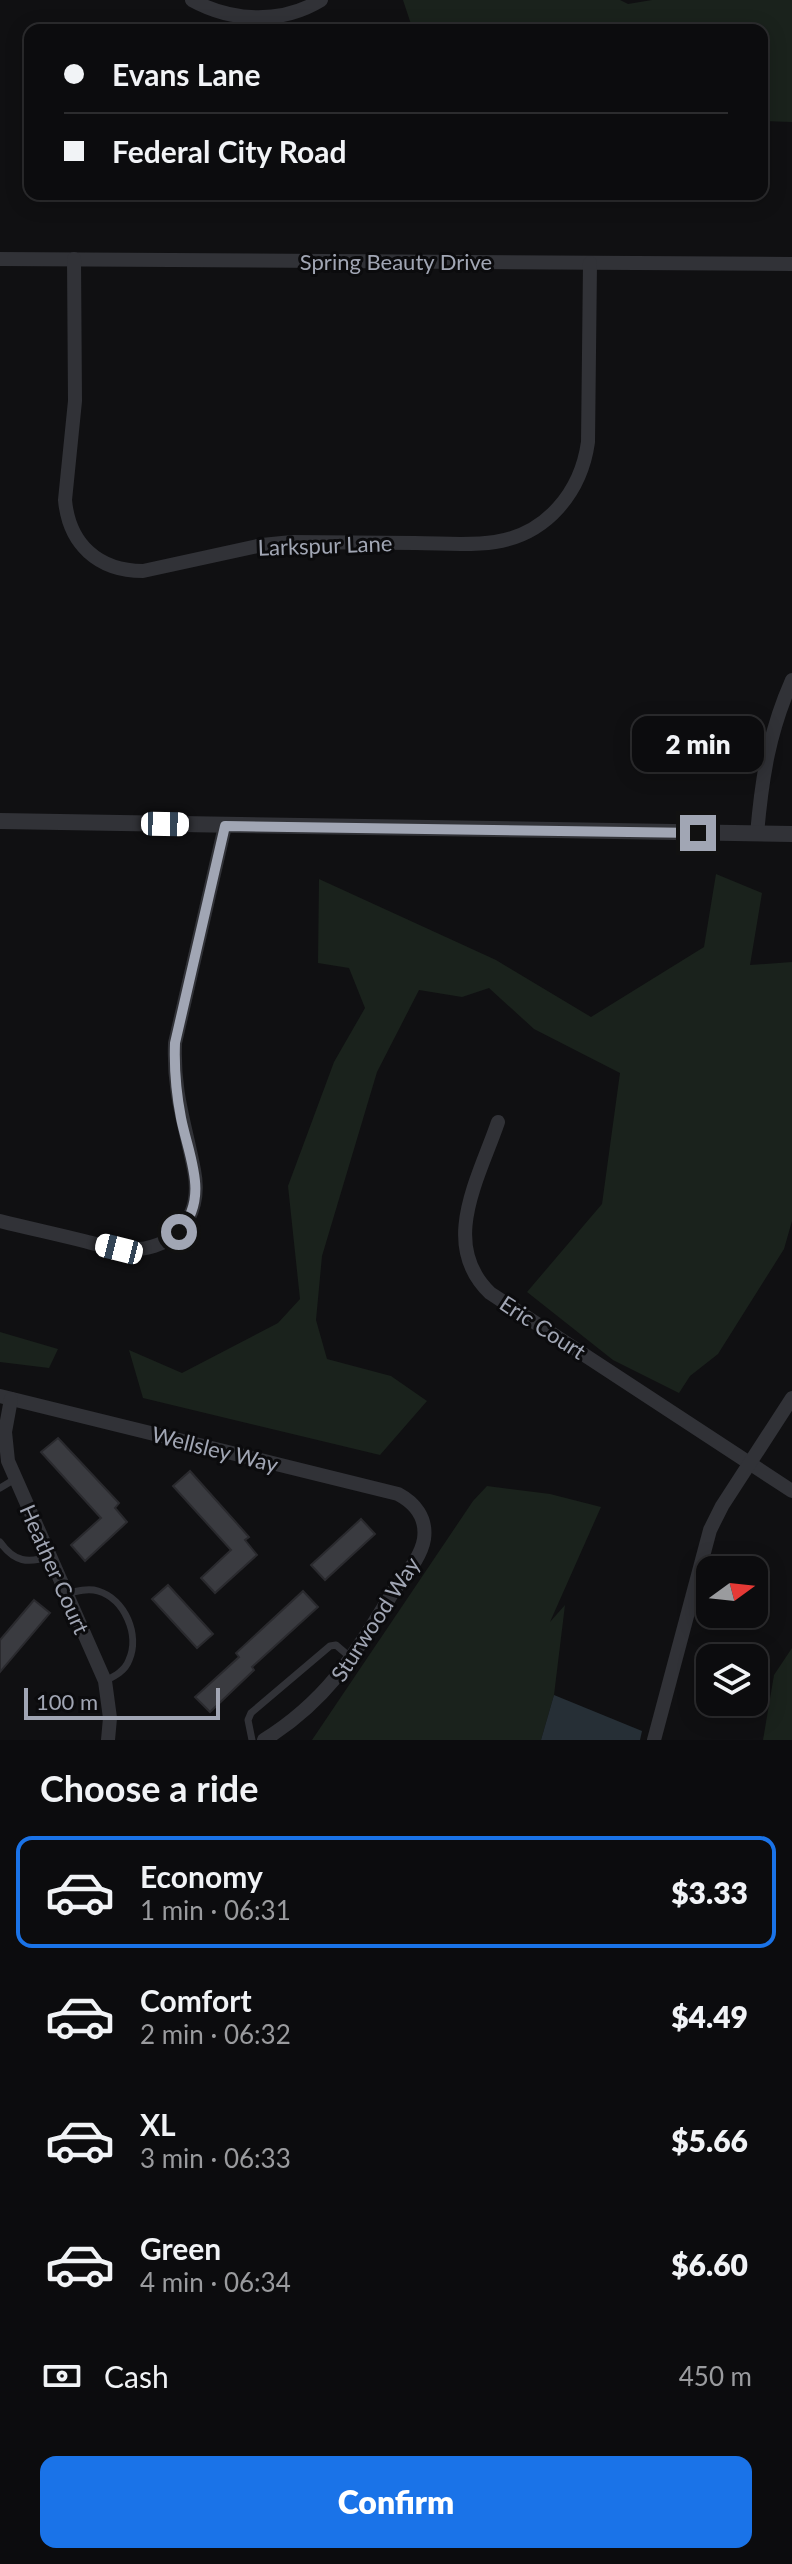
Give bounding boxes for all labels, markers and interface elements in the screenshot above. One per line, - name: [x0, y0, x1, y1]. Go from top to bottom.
- text: Evans Lane: [112, 56, 261, 92]
- text: Federal City Road: [112, 133, 346, 169]
- street label: Spring Beauty Drive: [300, 248, 492, 275]
- street label: Larkspur Lane: [257, 529, 393, 561]
- callout: 2 min: [632, 717, 764, 773]
- text: 2 min: [666, 728, 730, 760]
- car: [141, 812, 189, 836]
- route end: [680, 815, 716, 851]
- route start: [161, 1214, 197, 1250]
- car: [93, 1232, 145, 1266]
- street label: Eric Court: [495, 1289, 591, 1365]
- street label: Wellsley Way: [149, 1420, 282, 1478]
- street label: Heather Court: [14, 1500, 96, 1638]
- street label: Sturwood Way: [325, 1551, 426, 1686]
- north arrow: [696, 1556, 768, 1628]
- map controls: [696, 1556, 768, 1716]
- button: layers: [696, 1644, 768, 1716]
- scale bar: [24, 1684, 220, 1720]
- text: 100 m: [36, 1688, 98, 1715]
- text: Choose a ride: [40, 1766, 259, 1810]
- icon: car: [44, 1856, 116, 1928]
- text: Economy: [140, 1858, 263, 1894]
- text: $3.33: [671, 1874, 748, 1910]
- text: 1 min · 06:31: [140, 1894, 291, 1926]
- icon: car: [44, 1980, 116, 2052]
- text: Comfort: [140, 1982, 252, 2018]
- text: $4.49: [671, 1998, 748, 2034]
- text: 2 min · 06:32: [140, 2018, 291, 2050]
- icon: car: [44, 2104, 116, 2176]
- text: XL: [140, 2106, 176, 2142]
- text: $5.66: [671, 2122, 748, 2158]
- text: 3 min · 06:33: [140, 2142, 291, 2174]
- icon: car: [44, 2228, 116, 2300]
- text: Green: [140, 2230, 221, 2266]
- text: $6.60: [671, 2246, 748, 2282]
- text: 4 min · 06:34: [140, 2266, 291, 2298]
- icon: cash: [40, 2354, 84, 2398]
- text: Cash: [104, 2358, 169, 2394]
- text: 450 m: [679, 2360, 752, 2392]
- button: Confirm: [40, 2456, 752, 2548]

